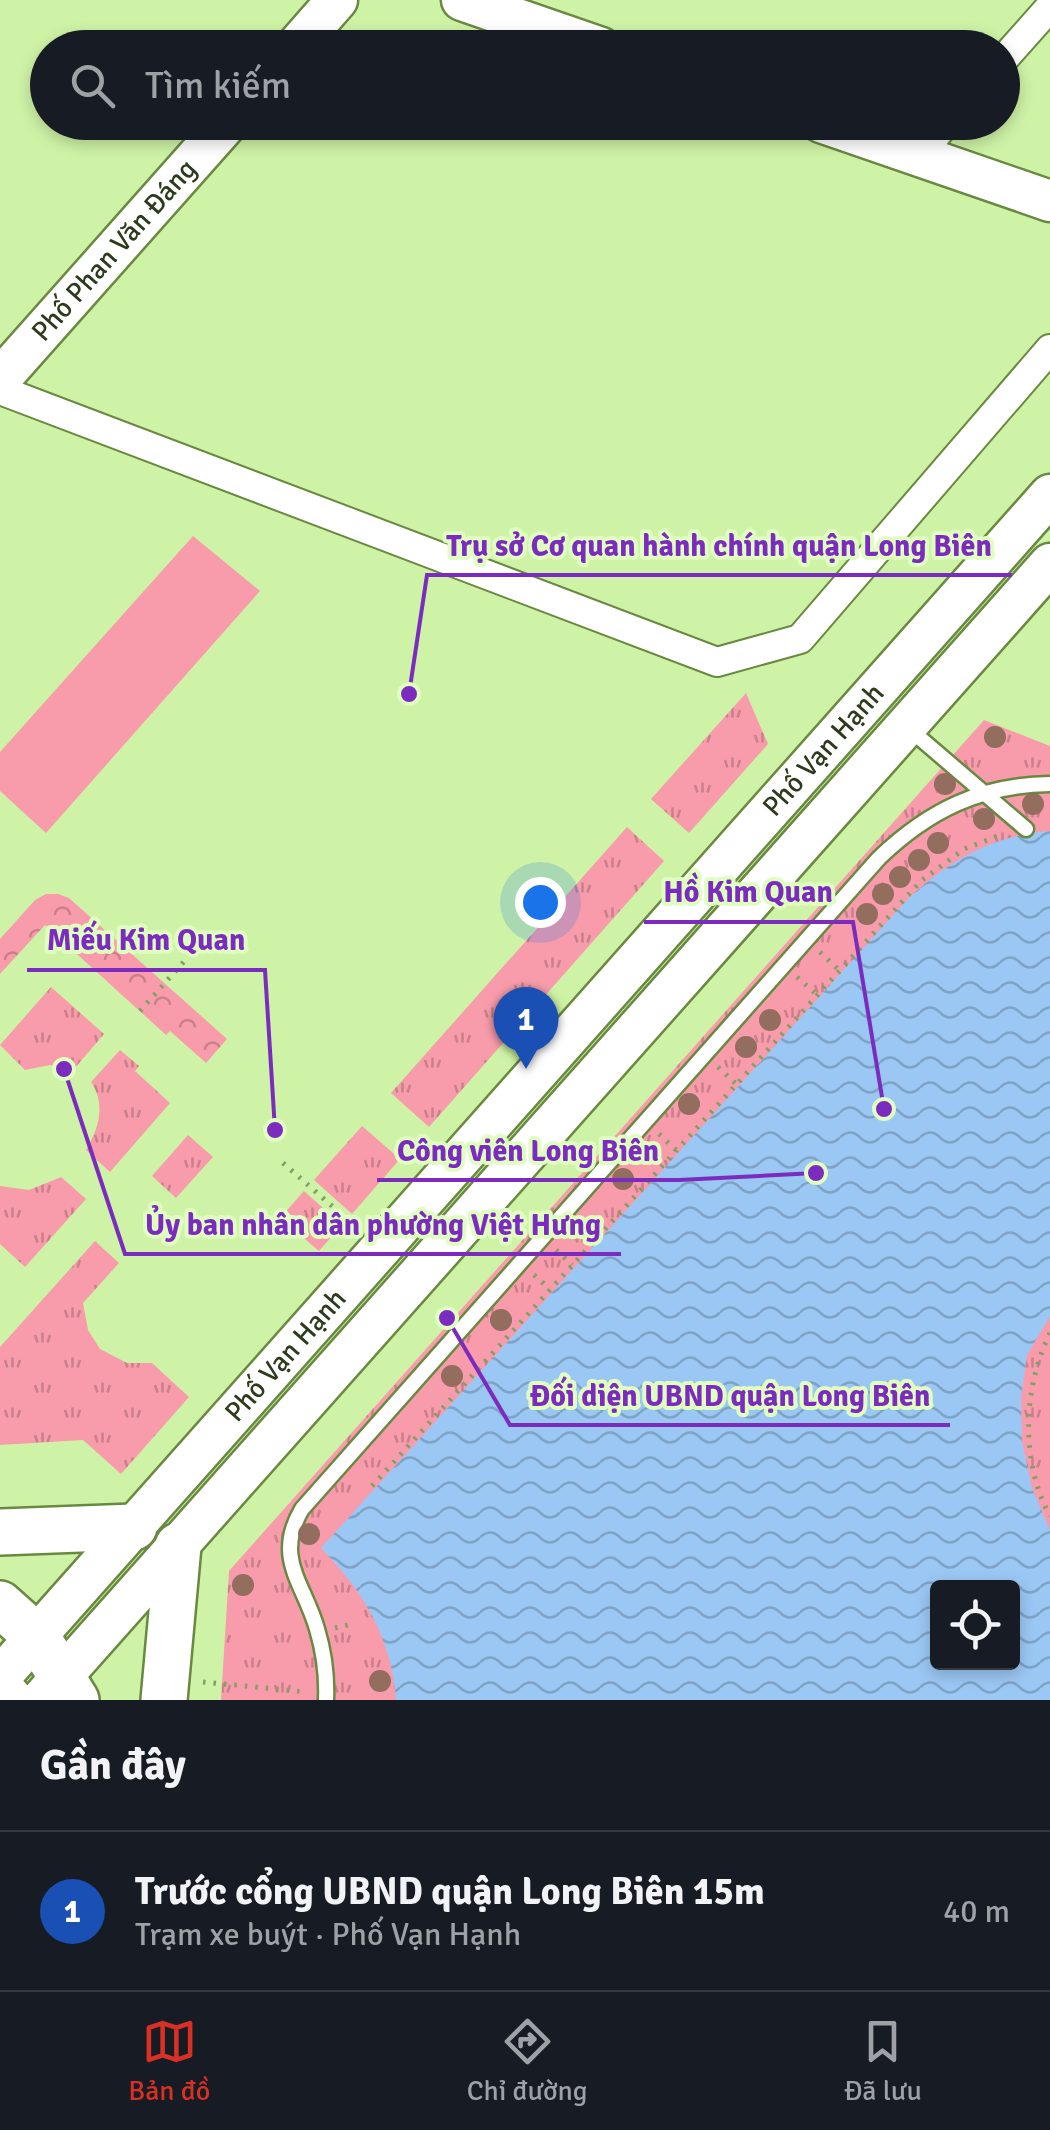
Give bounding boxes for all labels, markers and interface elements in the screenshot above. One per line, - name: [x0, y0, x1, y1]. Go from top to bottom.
- search box: [30, 30, 1020, 140]
- icon: search: [65, 58, 120, 113]
- text: Tìm kiếm: [145, 62, 291, 109]
- street label: Phố Phan Văn Đáng: [24, 152, 204, 348]
- callout: Trụ sở Cơ quan hành chính quận Long Biên: [427, 515, 1012, 575]
- text: Trụ sở Cơ quan hành chính quận Long Biên: [446, 528, 992, 565]
- street label: Phố Vạn Hạnh: [756, 677, 891, 823]
- callout: Hồ Kim Quan: [644, 862, 853, 922]
- text: Hồ Kim Quan: [663, 872, 833, 911]
- your location: [515, 877, 566, 928]
- callout: Miếu Kim Quan: [27, 910, 265, 970]
- text: Miếu Kim Quan: [47, 920, 245, 959]
- pin: 1: [494, 986, 558, 1069]
- callout: Công viên Long Biên: [377, 1120, 679, 1180]
- text: Công viên Long Biên: [397, 1133, 659, 1170]
- callout: Ủy ban nhân dân phường Việt Hưng: [125, 1194, 621, 1254]
- text: Ủy ban nhân dân phường Việt Hưng: [145, 1205, 601, 1244]
- street label: Phố Vạn Hạnh: [218, 1282, 353, 1429]
- callout: Đối diện UBND quận Long Biên: [510, 1365, 950, 1425]
- text: Đối diện UBND quận Long Biên: [530, 1376, 930, 1415]
- map controls: [930, 1580, 1020, 1670]
- button: locate: [930, 1580, 1020, 1670]
- text: Gần đây: [40, 1740, 186, 1791]
- text: Trước cổng UBND quận Long Biên 15m: [135, 1868, 765, 1915]
- text: 1: [64, 1892, 81, 1931]
- text: 40 m: [943, 1892, 1010, 1931]
- text: Trạm xe buýt · Phố Vạn Hạnh: [135, 1915, 521, 1954]
- tab: Bản đồ: [128, 2014, 210, 2108]
- tab: Chỉ đường: [467, 2014, 588, 2108]
- tab: Đã lưu: [844, 2014, 922, 2108]

